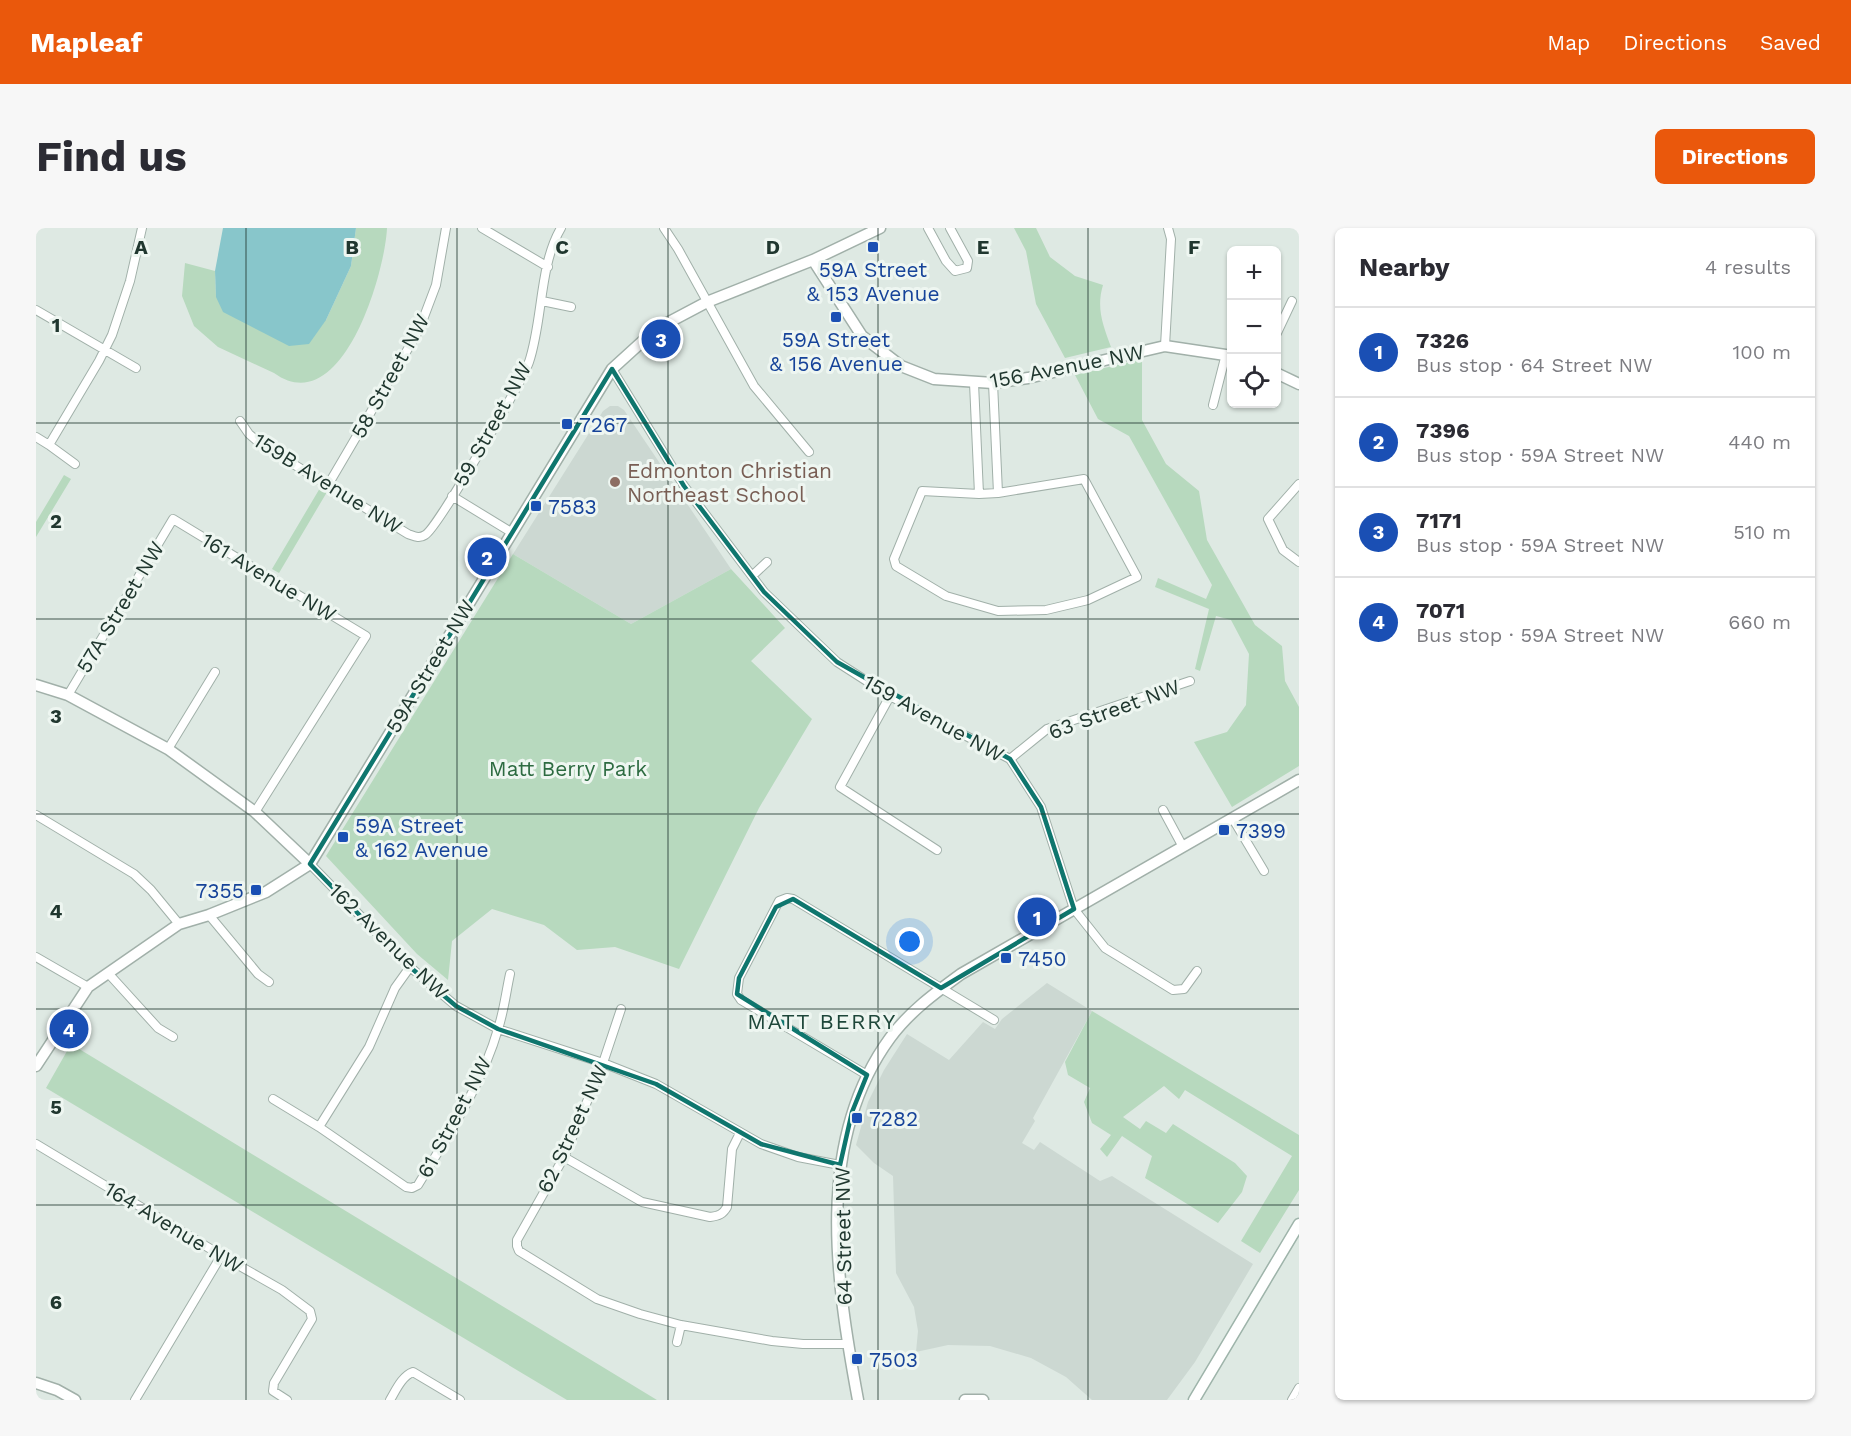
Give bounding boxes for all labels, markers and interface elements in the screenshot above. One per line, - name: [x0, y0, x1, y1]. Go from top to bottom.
- text: Mapleaf: [30, 26, 142, 59]
- text: Map: [1547, 30, 1590, 55]
- text: Directions: [1623, 30, 1727, 55]
- text: Saved: [1760, 30, 1821, 55]
- button: Directions: [1655, 129, 1815, 184]
- text: Find us: [36, 132, 187, 181]
- text: A: [134, 235, 148, 259]
- text: B: [345, 235, 359, 259]
- text: C: [555, 235, 569, 259]
- text: D: [766, 235, 780, 259]
- text: E: [977, 235, 989, 259]
- text: F: [1188, 235, 1200, 259]
- marker: 59A Street & 153 Avenue: [866, 240, 880, 254]
- map controls: [1227, 246, 1281, 408]
- button: +: [1227, 246, 1281, 300]
- text: Nearby: [1359, 252, 1450, 282]
- text: 4 results: [1705, 255, 1791, 279]
- place label: 59A Street & 153 Avenue: [806, 257, 940, 306]
- button: −: [1227, 300, 1281, 354]
- street label: 58 Street NW: [346, 309, 434, 443]
- marker: 59A Street & 156 Avenue: [829, 310, 843, 324]
- text: 1: [52, 313, 60, 337]
- pin: 3: [642, 316, 680, 362]
- place label: 59A Street & 156 Avenue: [769, 327, 903, 376]
- text: 7326: [1416, 328, 1469, 353]
- street label: 156 Avenue NW: [988, 339, 1146, 393]
- text: 1: [1374, 340, 1383, 364]
- text: 100 m: [1732, 340, 1791, 364]
- text: Bus stop · 64 Street NW: [1416, 353, 1653, 377]
- button: locate: [1227, 354, 1281, 408]
- street label: 59 Street NW: [448, 357, 536, 491]
- place label: 7267: [579, 412, 628, 437]
- marker: 7267: [560, 417, 574, 431]
- text: 7396: [1416, 418, 1470, 443]
- street label: 159B Avenue NW: [249, 427, 407, 539]
- text: 2: [1373, 430, 1384, 454]
- text: 440 m: [1728, 430, 1791, 454]
- text: Bus stop · 59A Street NW: [1416, 443, 1664, 467]
- place label: Edmonton Christian Northeast School: [627, 458, 832, 507]
- marker: Edmonton Christian Northeast School: [608, 475, 622, 489]
- place label: 7583: [548, 494, 597, 519]
- marker: 7583: [529, 499, 543, 513]
- text: 7171: [1416, 508, 1462, 533]
- text: 2: [50, 509, 62, 533]
- text: 3: [1373, 520, 1384, 544]
- text: 510 m: [1733, 520, 1791, 544]
- street label: 161 Avenue NW: [197, 527, 341, 627]
- text: Bus stop · 59A Street NW: [1416, 533, 1664, 557]
- pin: 2: [468, 534, 506, 580]
- street label: 57A Street NW: [71, 537, 169, 677]
- street label: 59A Street NW: [380, 595, 480, 737]
- text: 7071: [1416, 598, 1465, 623]
- text: 4: [1372, 610, 1385, 634]
- text: 660 m: [1728, 610, 1791, 634]
- text: Bus stop · 59A Street NW: [1416, 623, 1664, 647]
- street label: 159 Avenue NW: [859, 669, 1009, 767]
- street label: 63 Street NW: [1045, 674, 1183, 744]
- text: 3: [50, 704, 62, 728]
- park label: Matt Berry Park: [489, 756, 647, 781]
- place label: 59A Street & 162 Avenue: [355, 813, 489, 862]
- place label: 7399: [1236, 818, 1286, 843]
- marker: 7399: [1217, 823, 1231, 837]
- marker: 59A Street & 162 Avenue: [336, 830, 350, 844]
- place label: 7355: [196, 878, 244, 903]
- street label: 162 Avenue NW: [324, 878, 454, 1004]
- marker: 7355: [249, 883, 263, 897]
- pin: 1: [1018, 894, 1056, 940]
- text: 4: [50, 899, 63, 923]
- your location: [895, 927, 924, 956]
- place label: 7450: [1018, 946, 1067, 971]
- marker: 7450: [999, 951, 1013, 965]
- pin: 4: [50, 1006, 88, 1052]
- district label: MATT BERRY: [747, 1009, 897, 1034]
- street label: 61 Street NW: [411, 1052, 497, 1182]
- street label: 62 Street NW: [531, 1061, 613, 1197]
- text: 5: [50, 1095, 62, 1119]
- place label: 7282: [869, 1106, 918, 1131]
- marker: 7282: [850, 1111, 864, 1125]
- street label: 64 Street NW: [829, 1166, 857, 1306]
- street label: 164 Avenue NW: [100, 1176, 248, 1278]
- text: 6: [50, 1290, 62, 1314]
- place label: 7503: [869, 1347, 918, 1372]
- marker: 7503: [850, 1352, 864, 1366]

